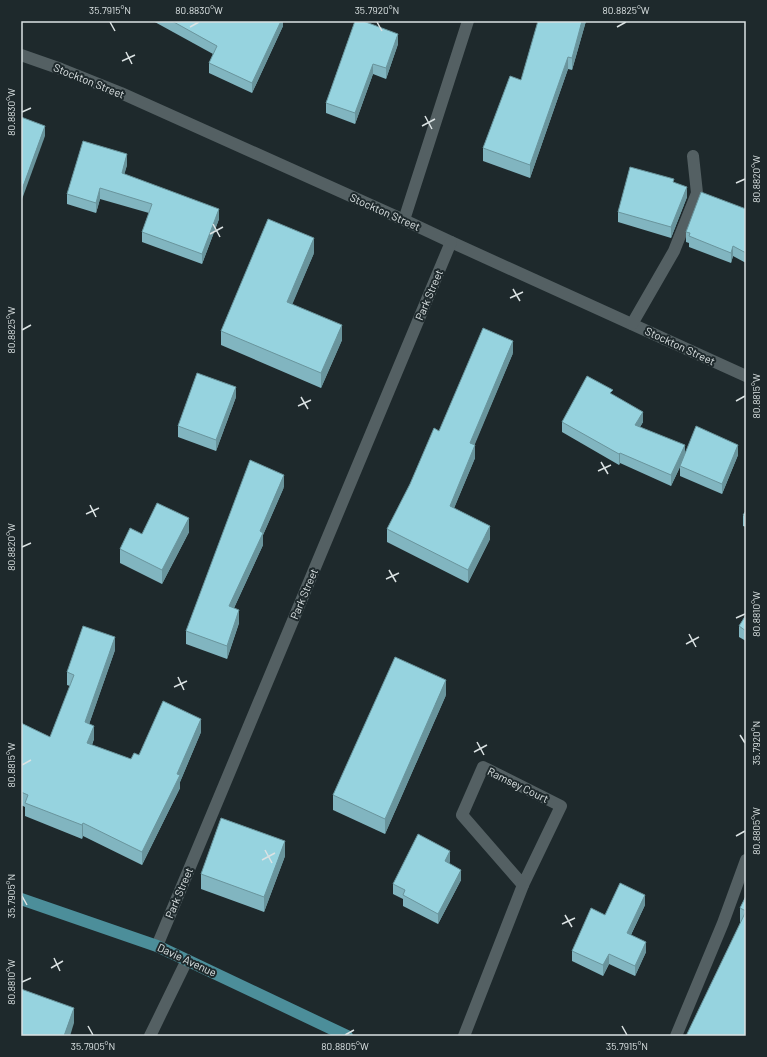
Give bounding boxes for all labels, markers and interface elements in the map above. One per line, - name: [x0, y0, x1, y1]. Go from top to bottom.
- text: 35.7915°N: [89, 4, 131, 16]
- text: 80.8830°W: [175, 4, 223, 16]
- text: 35.7920°N: [355, 4, 399, 16]
- text: 80.8825°W: [602, 4, 650, 16]
- street label: Stockton Street: [52, 60, 127, 101]
- text: 80.8830°W: [5, 88, 17, 136]
- text: 80.8820°W: [750, 155, 762, 203]
- street label: Stockton Street: [348, 190, 422, 233]
- street label: Park Street: [412, 267, 445, 322]
- text: 80.8825°W: [5, 306, 17, 354]
- street label: Stockton Street: [643, 324, 717, 367]
- text: 80.8815°W: [750, 373, 762, 419]
- text: 80.8820°W: [5, 523, 17, 571]
- street label: Park Street: [287, 566, 320, 621]
- text: 80.8810°W: [750, 591, 762, 637]
- text: 35.7920°N: [750, 721, 762, 765]
- text: 80.8815°W: [5, 742, 17, 788]
- street label: Ramsey Court: [486, 764, 551, 805]
- text: 80.8805°W: [750, 807, 762, 855]
- street label: Park Street: [162, 865, 195, 920]
- text: 35.7905°N: [5, 874, 17, 918]
- street label: Davie Avenue: [156, 940, 219, 979]
- text: 80.8810°W: [5, 959, 17, 1005]
- text: 35.7905°N: [71, 1040, 115, 1052]
- text: 80.8805°W: [321, 1040, 369, 1052]
- text: 35.7915°N: [606, 1040, 648, 1052]

